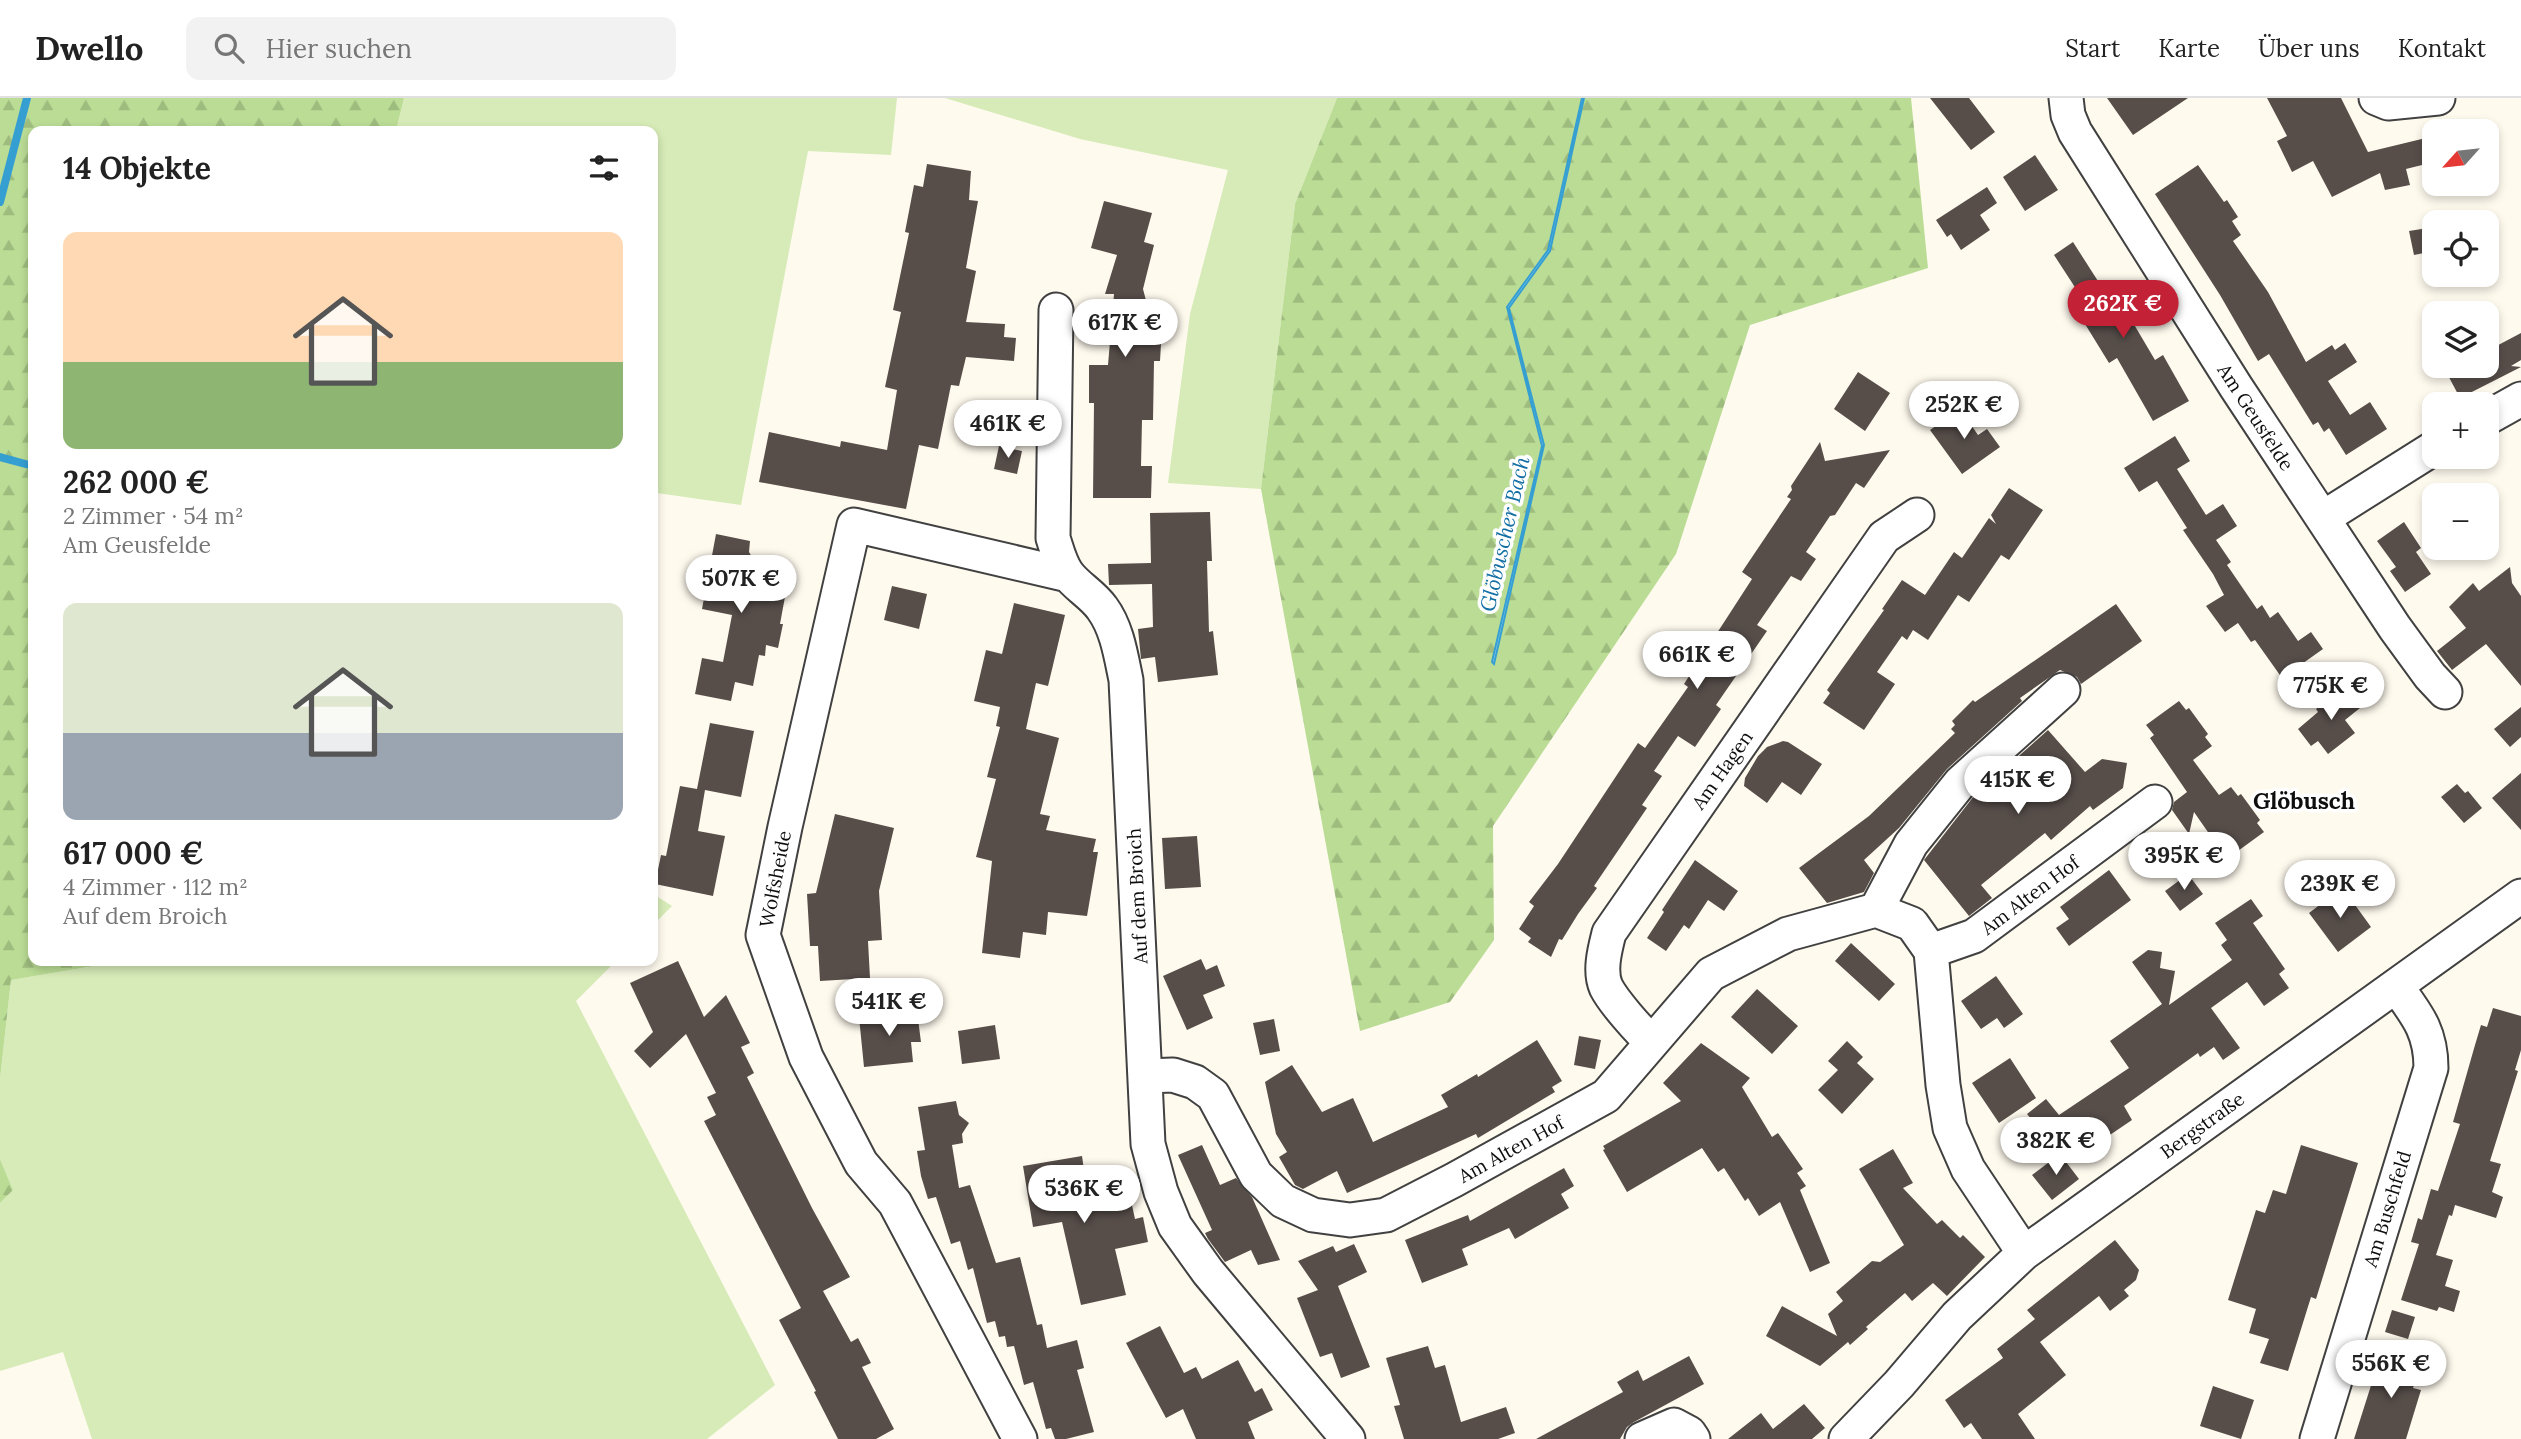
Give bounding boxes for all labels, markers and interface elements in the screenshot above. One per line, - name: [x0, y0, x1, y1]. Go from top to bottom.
- search box: [186, 17, 676, 80]
- text: Dwello: [35, 27, 144, 69]
- icon: search: [210, 29, 248, 67]
- text: Hier suchen: [266, 32, 412, 65]
- text: Start: [2065, 33, 2120, 64]
- text: Karte: [2158, 33, 2220, 64]
- text: Über uns: [2258, 33, 2360, 64]
- text: Kontakt: [2398, 33, 2486, 64]
- north arrow: [2422, 119, 2499, 196]
- map controls: [2422, 119, 2499, 560]
- text: 14 Objekte: [63, 149, 211, 187]
- icon: filters: [585, 149, 623, 187]
- button: locate: [2422, 210, 2499, 287]
- icon: home: [280, 278, 406, 404]
- pin: 262K €: [2066, 280, 2180, 340]
- text: 262K €: [2084, 288, 2162, 317]
- pin: 617K €: [1068, 300, 1182, 359]
- button: layers: [2422, 301, 2499, 378]
- text: 617K €: [1088, 307, 1162, 336]
- street label: Am Geusfelde: [2212, 358, 2299, 475]
- pin: 252K €: [1907, 382, 2021, 441]
- text: 252K €: [1925, 389, 2003, 418]
- button: +: [2422, 392, 2499, 469]
- pin: 461K €: [951, 400, 1065, 460]
- text: 461K €: [970, 408, 1046, 437]
- water label: Glöbuscher Bach: [1474, 454, 1535, 614]
- text: 262 000 €: [63, 463, 210, 501]
- button: −: [2422, 483, 2499, 560]
- text: 2 Zimmer · 54 m²: [63, 501, 244, 530]
- text: Am Geusfelde: [63, 530, 211, 559]
- pin: 507K €: [684, 556, 798, 615]
- text: 507K €: [702, 563, 780, 592]
- pin: 661K €: [1640, 632, 1754, 691]
- text: 661K €: [1659, 639, 1735, 668]
- icon: home: [280, 649, 406, 775]
- pin: 775K €: [2274, 662, 2388, 722]
- text: 775K €: [2293, 670, 2369, 699]
- street label: Am Hagen: [1686, 726, 1758, 815]
- pin: 415K €: [1961, 756, 2075, 816]
- text: 415K €: [1980, 764, 2056, 793]
- district label: Glöbusch: [2253, 786, 2355, 815]
- street label: Auf dem Broich: [1121, 827, 1153, 966]
- street label: Wolfsheide: [754, 828, 796, 930]
- pin: 395K €: [2127, 832, 2241, 892]
- text: 617 000 €: [63, 834, 204, 872]
- text: 395K €: [2144, 840, 2224, 869]
- street label: Am Alten Hof: [1975, 849, 2085, 940]
- pin: 239K €: [2283, 860, 2397, 920]
- text: 239K €: [2300, 868, 2380, 897]
- text: 4 Zimmer · 112 m²: [63, 872, 248, 901]
- text: Auf dem Broich: [63, 901, 228, 930]
- pin: 541K €: [832, 978, 946, 1038]
- text: 541K €: [851, 986, 927, 1015]
- street label: Bergstraße: [2155, 1086, 2249, 1164]
- street label: Am Alten Hof: [1453, 1109, 1569, 1188]
- pin: 382K €: [1999, 1118, 2113, 1177]
- text: 382K €: [2016, 1125, 2096, 1154]
- street label: Am Buschfeld: [2358, 1148, 2416, 1271]
- pin: 536K €: [1027, 1166, 1141, 1225]
- text: 536K €: [1044, 1173, 1124, 1202]
- pin: 556K €: [2334, 1340, 2448, 1400]
- text: 556K €: [2351, 1348, 2431, 1377]

